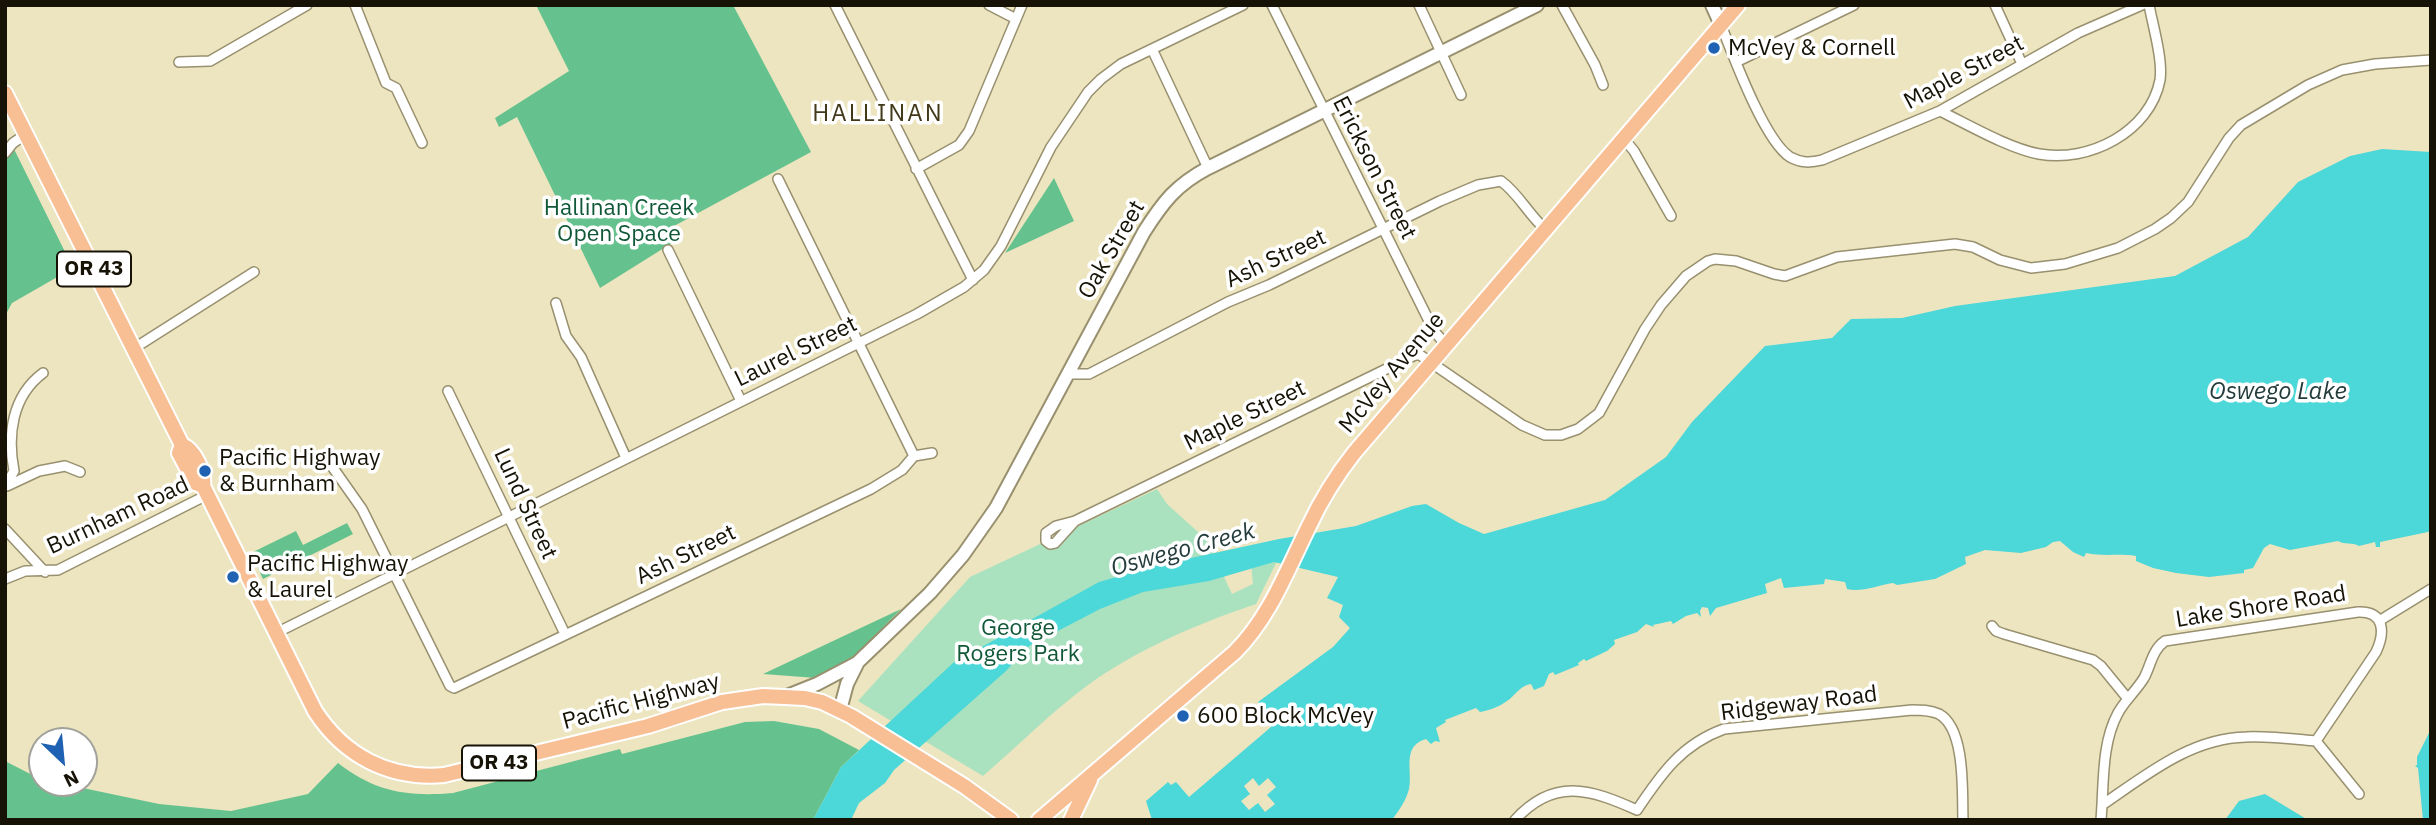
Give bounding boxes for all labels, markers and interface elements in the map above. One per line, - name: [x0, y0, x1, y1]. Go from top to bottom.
- street label: Maple Street: [1899, 30, 2029, 116]
- place label: McVey & Cornell: [1728, 34, 1895, 62]
- marker: McVey & Cornell: [1706, 40, 1722, 56]
- street label: Erickson Street: [1326, 92, 1422, 244]
- district label: HALLINAN: [813, 100, 943, 128]
- park label: Hallinan Creek Open Space: [544, 194, 694, 248]
- street label: Oak Street: [1073, 196, 1151, 304]
- street label: Ash Street: [1221, 224, 1331, 294]
- road number: OR 43: [57, 252, 131, 286]
- street label: McVey Avenue: [1333, 307, 1451, 439]
- street label: Laurel Street: [730, 311, 862, 393]
- street label: Maple Street: [1180, 375, 1310, 457]
- water label: Oswego Lake: [2209, 378, 2347, 406]
- place label: Pacific Highway & Burnham: [219, 444, 381, 498]
- street label: Lund Street: [487, 444, 563, 564]
- marker: Pacific Highway & Burnham: [197, 463, 213, 479]
- street label: Burnham Road: [43, 471, 193, 561]
- water label: Oswego Creek: [1108, 517, 1258, 583]
- street label: Ash Street: [632, 519, 740, 591]
- place label: Pacific Highway & Laurel: [247, 550, 409, 604]
- marker: Pacific Highway & Laurel: [225, 569, 241, 585]
- street label: Lake Shore Road: [2174, 580, 2348, 634]
- park label: George Rogers Park: [956, 614, 1080, 668]
- street label: Pacific Highway: [559, 668, 723, 736]
- street label: Ridgeway Road: [1719, 681, 1879, 727]
- place label: 600 Block McVey: [1197, 702, 1374, 730]
- marker: 600 Block McVey: [1175, 708, 1191, 724]
- north arrow: [28, 727, 98, 797]
- road number: OR 43: [462, 746, 536, 780]
- text: N: [60, 765, 83, 793]

